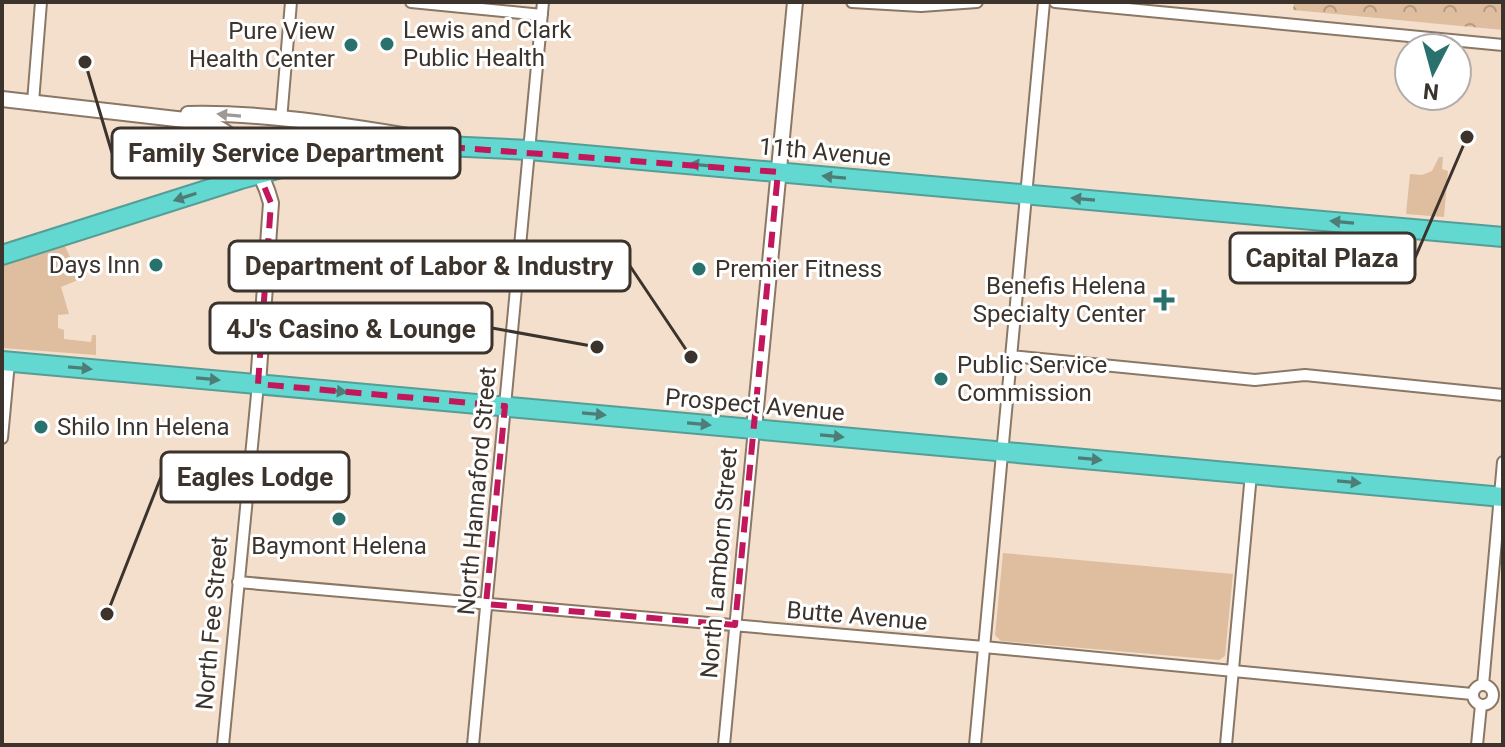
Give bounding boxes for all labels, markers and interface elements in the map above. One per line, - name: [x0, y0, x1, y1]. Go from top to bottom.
- place label: Lewis and Clark Public Health: [403, 16, 572, 72]
- place label: Pure View Health Center: [189, 17, 335, 73]
- north arrow: [1393, 32, 1473, 112]
- marker: Lewis and Clark Public Health: [378, 35, 396, 53]
- marker: Pure View Health Center: [342, 36, 360, 54]
- text: N: [1422, 78, 1440, 105]
- one-way arrow: [216, 108, 241, 121]
- callout: Family Service Department: [112, 128, 460, 178]
- street label: 11th Avenue: [758, 132, 892, 172]
- text: Family Service Department: [128, 138, 444, 168]
- one-way arrow: [688, 158, 713, 171]
- one-way arrow: [821, 170, 846, 183]
- one-way arrow: [172, 191, 196, 204]
- one-way arrow: [1070, 192, 1095, 205]
- one-way arrow: [1329, 216, 1354, 229]
- callout: Capital Plaza: [1230, 233, 1415, 283]
- callout: Department of Labor & Industry: [229, 241, 630, 291]
- text: Capital Plaza: [1245, 243, 1399, 273]
- place label: Days Inn: [49, 251, 140, 279]
- text: Department of Labor & Industry: [245, 251, 614, 281]
- place label: Premier Fitness: [715, 255, 882, 283]
- marker: Days Inn: [147, 256, 165, 274]
- marker: Premier Fitness: [690, 260, 708, 278]
- place label: Benefis Helena Specialty Center: [973, 272, 1146, 328]
- marker: Benefis Helena Specialty Center: [1153, 289, 1175, 311]
- callout: 4J's Casino & Lounge: [210, 303, 492, 353]
- text: 4J's Casino & Lounge: [226, 314, 476, 344]
- place label: Public Service Commission: [957, 351, 1107, 407]
- one-way arrow: [68, 362, 93, 375]
- street label: North Hannaford Street: [452, 366, 502, 616]
- marker: Public Service Commission: [932, 370, 950, 388]
- one-way arrow: [196, 373, 221, 386]
- street label: Prospect Avenue: [664, 383, 846, 427]
- one-way arrow: [323, 384, 348, 397]
- one-way arrow: [582, 408, 607, 421]
- place label: Shilo Inn Helena: [57, 413, 230, 441]
- one-way arrow: [687, 417, 712, 430]
- marker: Shilo Inn Helena: [32, 418, 50, 436]
- one-way arrow: [819, 429, 844, 442]
- street label: North Lamborn Street: [695, 446, 743, 679]
- callout: Eagles Lodge: [161, 452, 349, 502]
- one-way arrow: [1078, 453, 1103, 466]
- text: Eagles Lodge: [177, 462, 333, 492]
- one-way arrow: [1337, 476, 1362, 489]
- marker: Baymont Helena: [330, 510, 348, 528]
- place label: Baymont Helena: [251, 532, 427, 560]
- street label: North Fee Street: [190, 535, 234, 711]
- street label: Butte Avenue: [786, 596, 928, 636]

